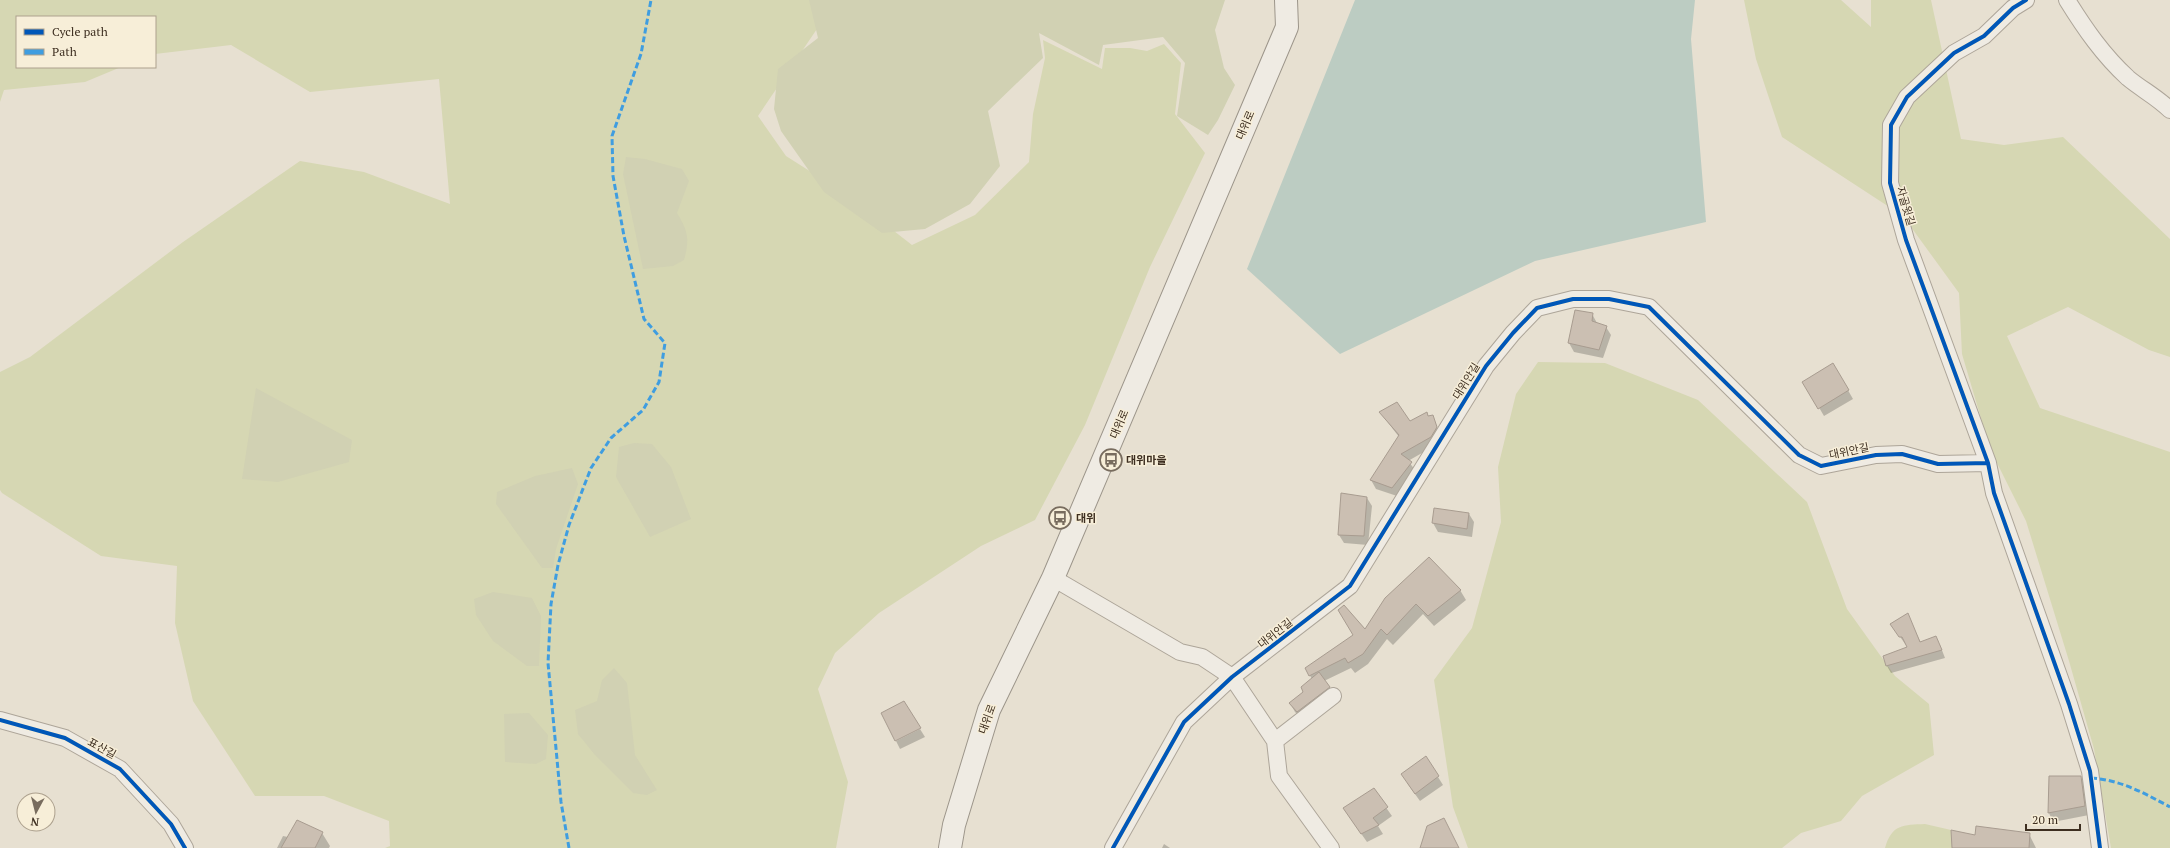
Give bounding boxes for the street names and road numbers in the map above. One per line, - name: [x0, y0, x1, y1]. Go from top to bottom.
- street label: 대위로: [1233, 108, 1257, 142]
- street label: 자골윗길: [1894, 185, 1918, 227]
- street label: 대위안길: [1449, 360, 1483, 402]
- street label: 대위로: [1107, 407, 1131, 441]
- street label: 대위안길: [1828, 440, 1870, 462]
- street label: 대위안길: [1255, 615, 1295, 651]
- street label: 대위로: [975, 702, 999, 736]
- street label: 표산길: [85, 735, 119, 761]

